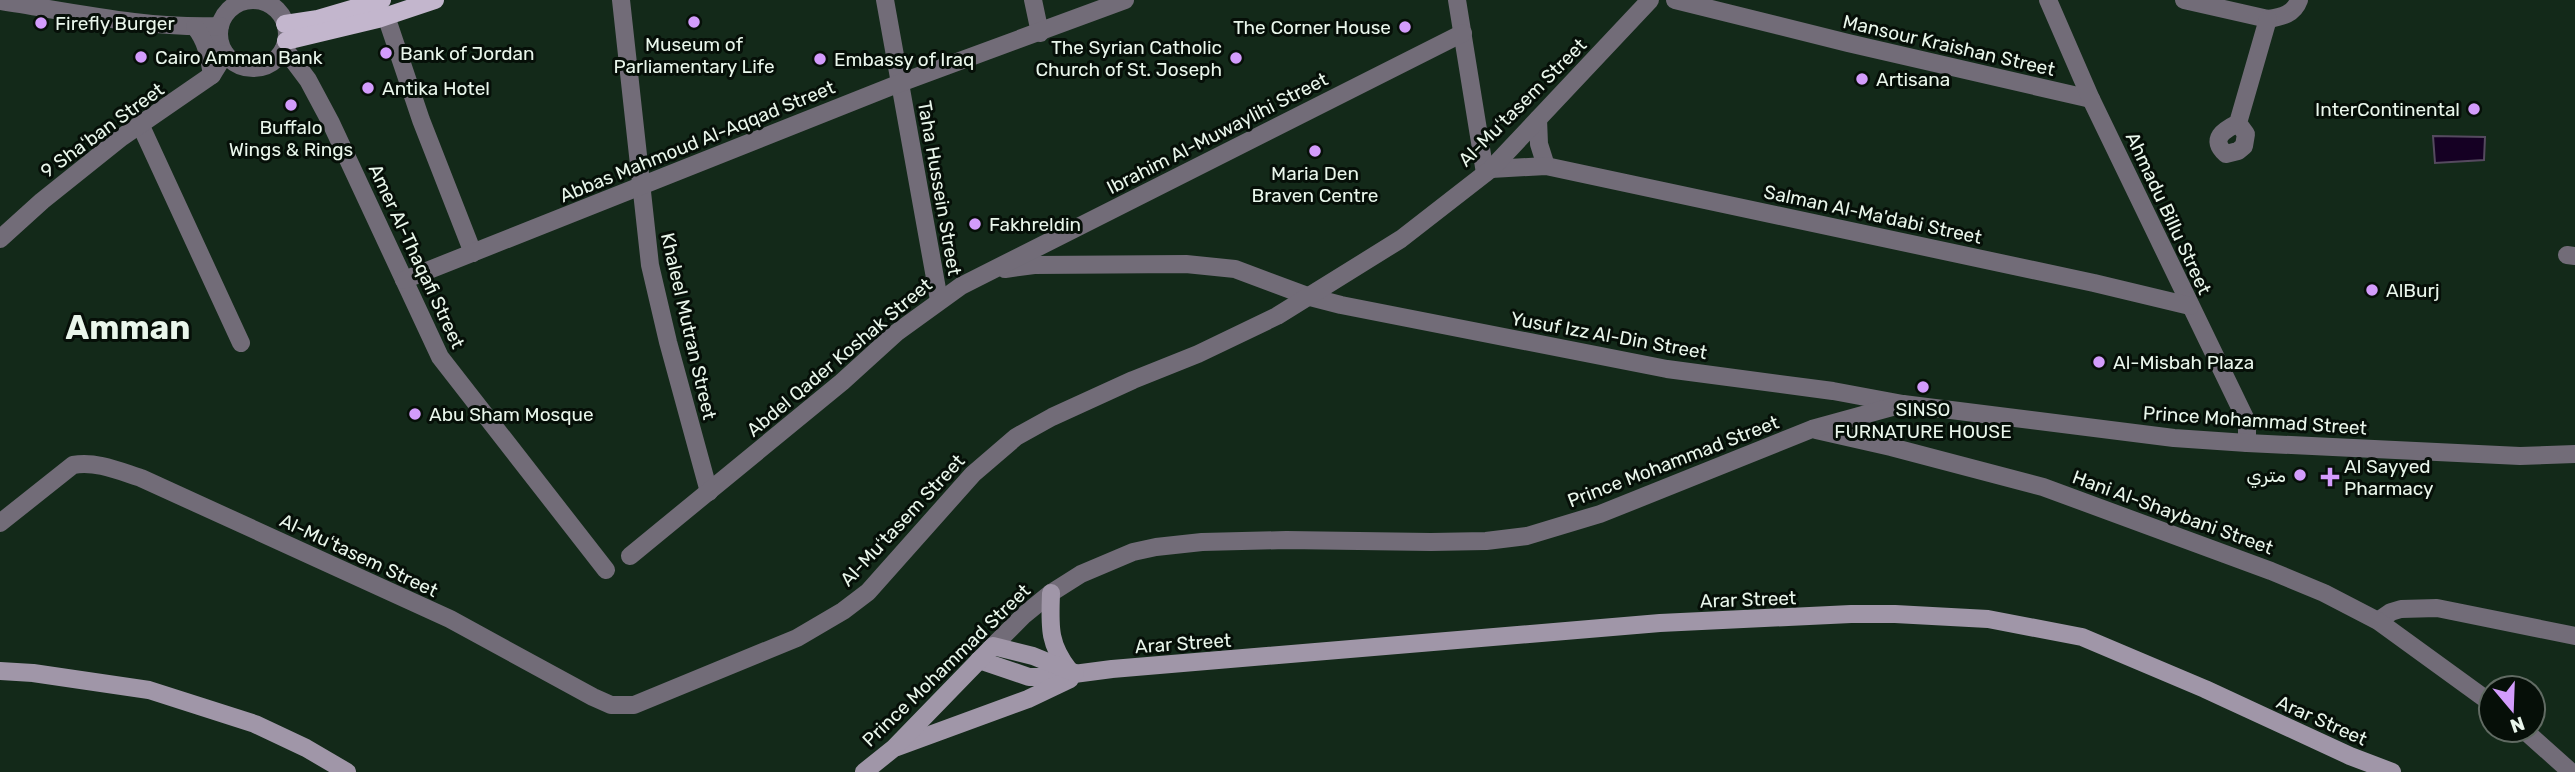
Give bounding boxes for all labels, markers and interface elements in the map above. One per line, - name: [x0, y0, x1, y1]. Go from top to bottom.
- street label: Mansour Kraishan Street: [1841, 10, 2058, 81]
- place label: Firefly Burger: [55, 12, 175, 35]
- marker: Museum of Parliamentary Life: [686, 14, 702, 30]
- marker: Firefly Burger: [33, 15, 49, 31]
- place label: The Corner House: [1233, 16, 1391, 39]
- marker: The Corner House: [1397, 19, 1413, 35]
- place label: Museum of Parliamentary Life: [613, 33, 775, 78]
- street label: Al-Muʻtasem Street: [1453, 33, 1592, 171]
- place label: The Syrian Catholic Church of St. Joseph: [1035, 36, 1222, 81]
- place label: Bank of Jordan: [400, 42, 535, 65]
- marker: Bank of Jordan: [378, 45, 394, 61]
- place label: Cairo Amman Bank: [155, 46, 323, 69]
- place label: Embassy of Iraq: [834, 48, 974, 71]
- marker: Cairo Amman Bank: [133, 49, 149, 65]
- marker: The Syrian Catholic Church of St. Joseph: [1228, 50, 1244, 66]
- marker: Embassy of Iraq: [812, 51, 828, 67]
- street label: Ibrahim Al-Muwaylihi Street: [1103, 67, 1332, 199]
- place label: Artisana: [1876, 68, 1950, 91]
- marker: Artisana: [1854, 71, 1870, 87]
- street label: Abbas Mahmoud Al-Aqqad Street: [556, 75, 839, 207]
- place label: Antika Hotel: [382, 77, 490, 100]
- street label: 9 Shaʻban Street: [36, 78, 169, 183]
- marker: Antika Hotel: [360, 80, 376, 96]
- marker: Buffalo Wings & Rings: [283, 97, 299, 113]
- place label: InterContinental: [2315, 98, 2460, 121]
- street label: Taha Hussein Street: [913, 99, 966, 278]
- marker: InterContinental: [2466, 101, 2482, 117]
- place label: Buffalo Wings & Rings: [229, 116, 353, 161]
- street label: Ahmadu Billu Street: [2121, 128, 2217, 299]
- marker: Maria Den Braven Centre: [1307, 143, 1323, 159]
- street label: Amer Al-Thaqafi Street: [364, 160, 470, 353]
- place label: Maria Den Braven Centre: [1252, 162, 1378, 207]
- street label: Salman Al-Ma'dabi Street: [1762, 180, 1985, 249]
- place label: Fakhreldin: [989, 213, 1081, 236]
- marker: Fakhreldin: [967, 216, 983, 232]
- street label: Khaleel Mutran Street: [656, 230, 721, 422]
- street label: Abdel Qader Koshak Street: [742, 273, 937, 442]
- place label: AlBurj: [2386, 279, 2440, 302]
- marker: AlBurj: [2364, 282, 2380, 298]
- street label: Yusuf Izz Al-Din Street: [1509, 307, 1709, 364]
- district label: Amman: [66, 308, 190, 347]
- place label: Al-Misbah Plaza: [2113, 351, 2254, 374]
- marker: Al-Misbah Plaza: [2091, 354, 2107, 370]
- marker: SINSO FURNATURE HOUSE: [1915, 379, 1931, 395]
- place label: SINSO FURNATURE HOUSE: [1834, 398, 2012, 443]
- street label: Prince Mohammad Street: [2142, 401, 2368, 440]
- place label: Abu Sham Mosque: [429, 403, 594, 426]
- marker: Abu Sham Mosque: [407, 406, 423, 422]
- street label: Prince Mohammad Street: [1564, 410, 1783, 512]
- street label: Al-Muʻtasem Street: [835, 449, 970, 591]
- place label: Al Sayyed Pharmacy: [2344, 455, 2434, 500]
- place label: متري: [2246, 464, 2286, 489]
- street label: Hani Al-Shaybani Street: [2069, 465, 2277, 560]
- marker: متري: [2292, 467, 2308, 483]
- marker: Al Sayyed Pharmacy: [2322, 469, 2338, 485]
- street label: Al-Muʻtasem Street: [276, 509, 442, 602]
- street label: Prince Mohammad Street: [858, 579, 1035, 752]
- street label: Arar Street: [1699, 586, 1797, 613]
- street label: Arar Street: [1134, 629, 1233, 658]
- north arrow: [2477, 674, 2547, 744]
- street label: Arar Street: [2273, 690, 2371, 751]
- text: N: [2507, 712, 2528, 738]

